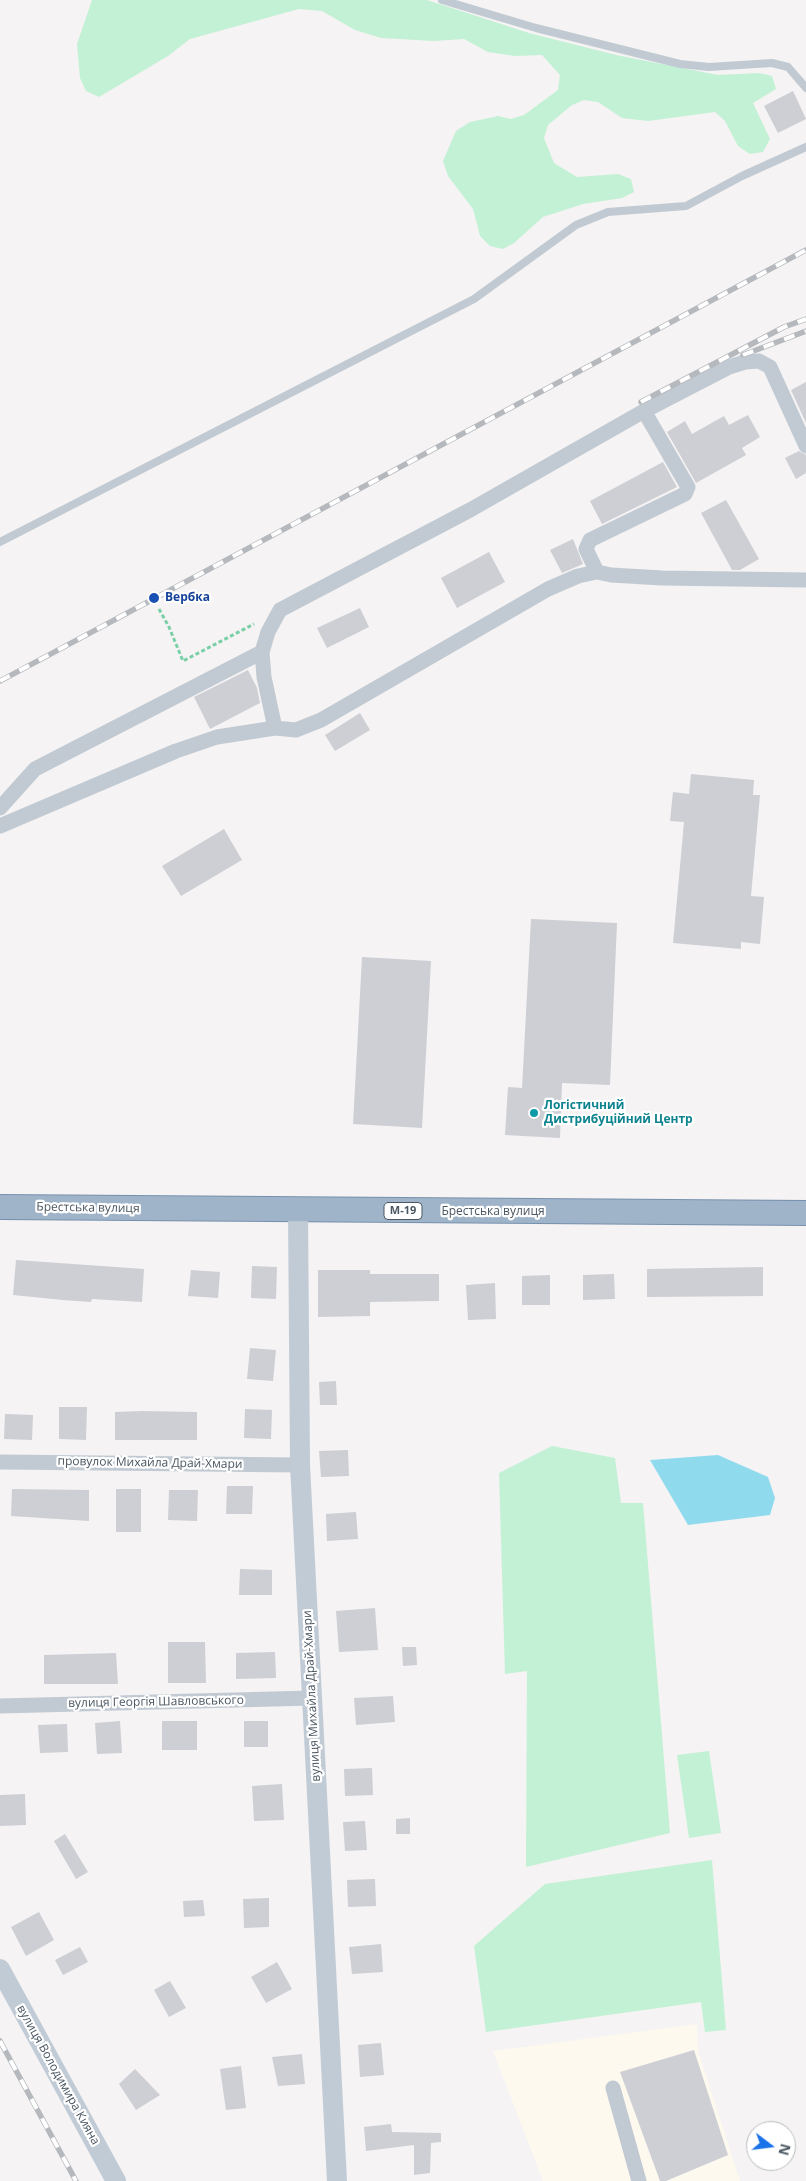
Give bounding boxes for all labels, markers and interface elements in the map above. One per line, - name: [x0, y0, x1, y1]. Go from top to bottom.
- marker: Вербка: [147, 591, 161, 605]
- place label: Вербка: [165, 591, 210, 605]
- place label: Логістичний Дистрибуційний Центр: [544, 1099, 693, 1127]
- marker: Логістичний Дистрибуційний Центр: [528, 1107, 540, 1119]
- street label: Брестська вулиця: [36, 1200, 140, 1216]
- road number: М-19: [384, 1202, 422, 1220]
- street label: Брестська вулиця: [441, 1205, 545, 1219]
- street label: провулок Михайла Драй-Хмари: [57, 1454, 243, 1472]
- street label: вулиця Михайла Драй-Хмари: [300, 1610, 324, 1782]
- street label: вулиця Георгія Шавловського: [68, 1693, 244, 1711]
- street label: вулиця Володимира Кияна: [13, 2003, 103, 2147]
- north arrow: [746, 2121, 796, 2171]
- text: N: [774, 2142, 796, 2158]

